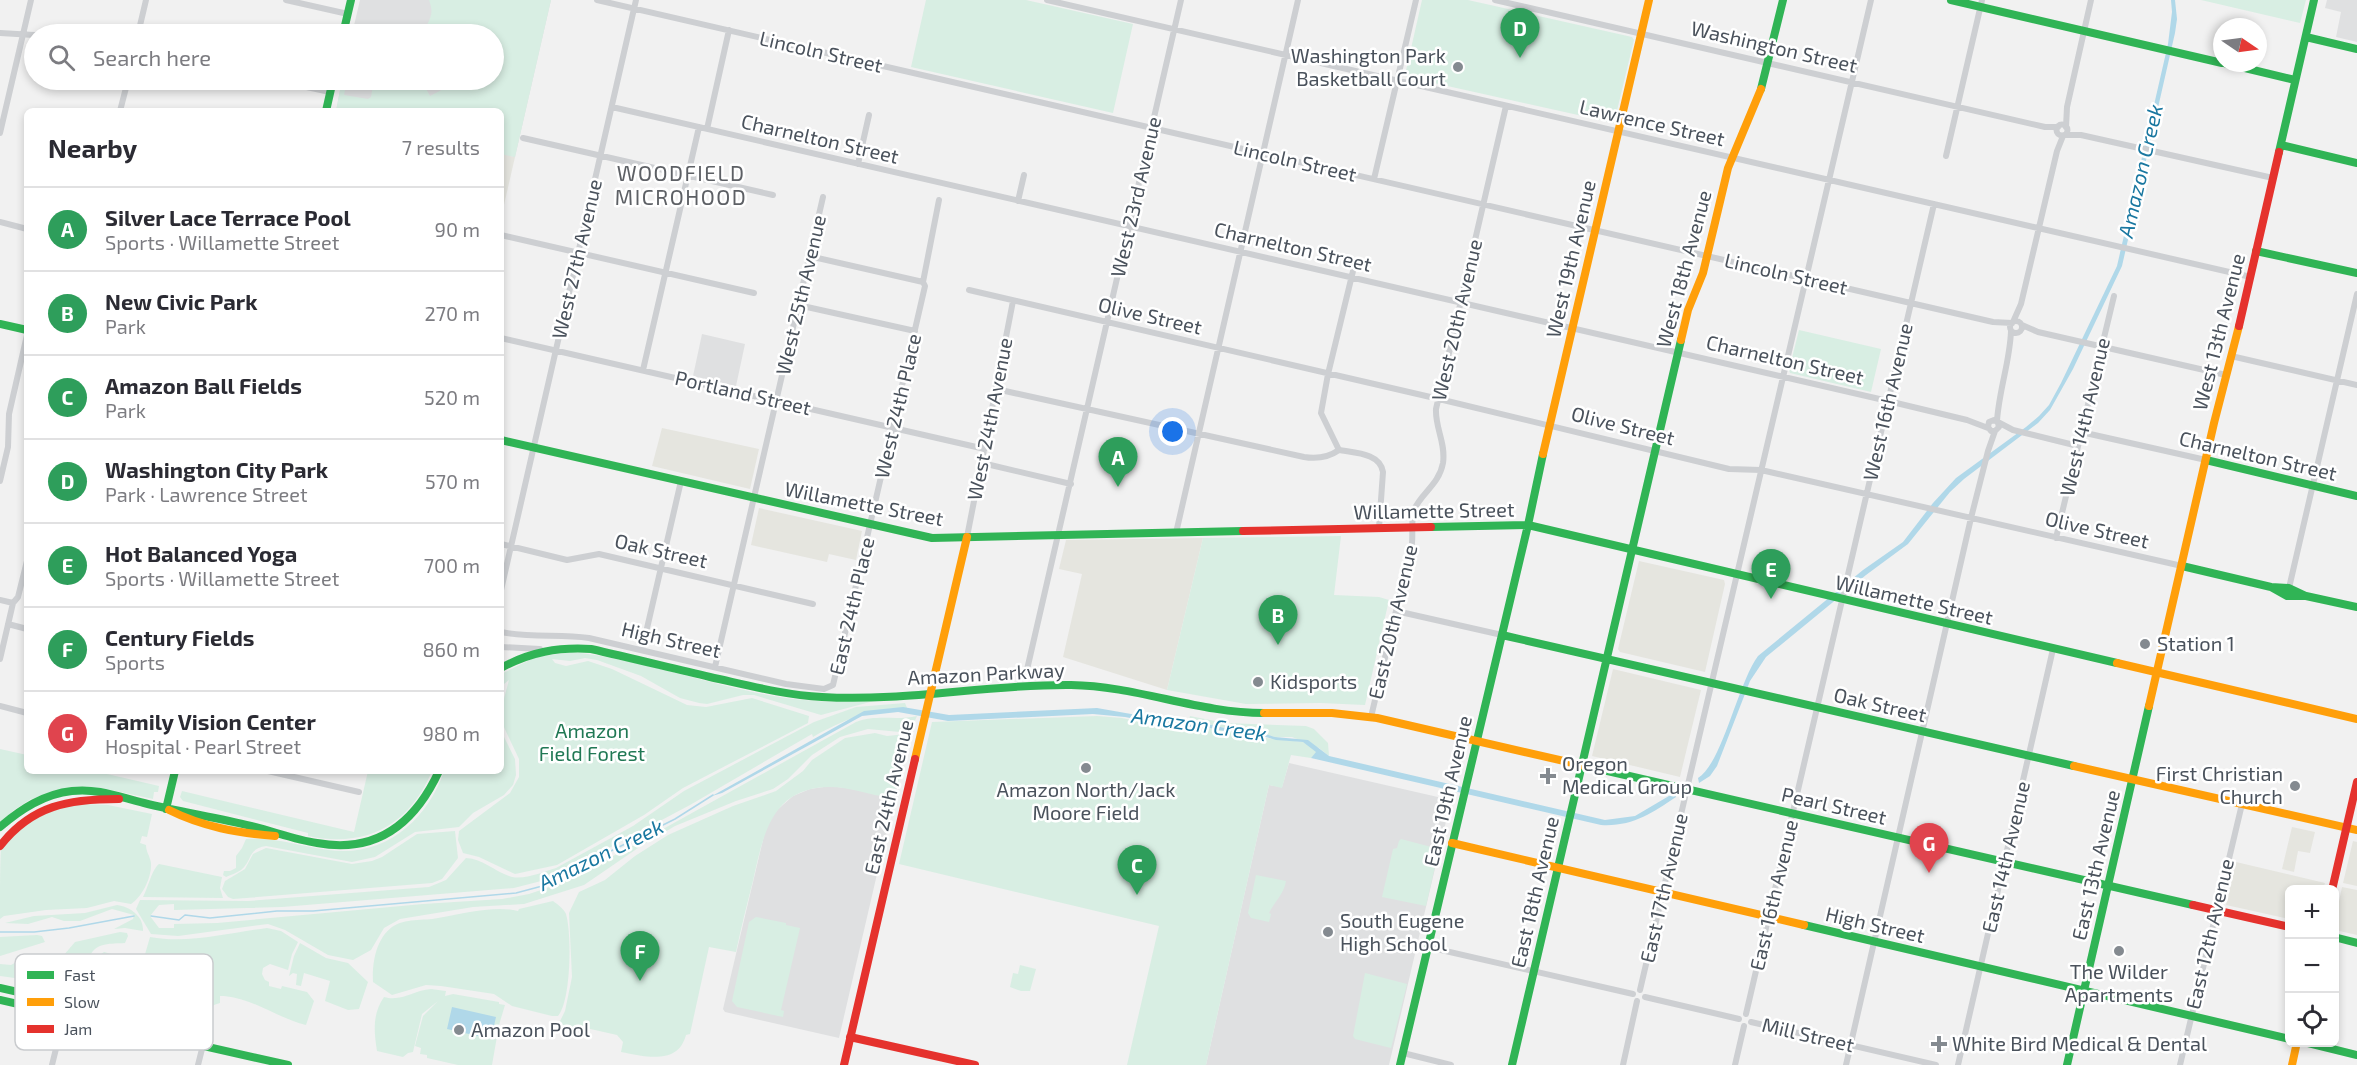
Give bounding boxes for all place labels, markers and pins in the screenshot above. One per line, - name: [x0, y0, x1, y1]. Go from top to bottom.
- pin: D: [1500, 8, 1540, 58]
- place label: Washington Park Basketball Court: [1291, 43, 1446, 90]
- marker: Washington Park Basketball Court: [1451, 60, 1465, 74]
- pin: A: [1098, 438, 1138, 487]
- pin: E: [1752, 550, 1790, 599]
- pin: B: [1258, 596, 1298, 645]
- place label: Station 1: [2157, 631, 2235, 655]
- marker: Station 1: [2138, 637, 2152, 651]
- place label: Kidsports: [1270, 669, 1357, 693]
- marker: Kidsports: [1251, 675, 1265, 689]
- place label: Oregon Medical Group: [1562, 751, 1692, 798]
- marker: Amazon North/Jack Moore Field: [1079, 761, 1093, 775]
- place label: First Christian Church: [2156, 761, 2283, 808]
- marker: Oregon Medical Group: [1539, 767, 1557, 785]
- place label: Amazon North/Jack Moore Field: [997, 777, 1175, 824]
- marker: First Christian Church: [2288, 779, 2302, 793]
- pin: G: [1910, 824, 1948, 873]
- pin: C: [1118, 846, 1156, 895]
- place label: South Eugene High School: [1340, 908, 1464, 955]
- marker: South Eugene High School: [1321, 925, 1335, 939]
- pin: F: [620, 932, 660, 981]
- marker: The Wilder Apartments: [2112, 944, 2126, 958]
- place label: The Wilder Apartments: [2065, 959, 2173, 1006]
- place label: Amazon Pool: [471, 1017, 590, 1041]
- marker: Amazon Pool: [452, 1023, 466, 1037]
- place label: White Bird Medical & Dental: [1952, 1031, 2207, 1055]
- marker: White Bird Medical & Dental: [1930, 1035, 1948, 1053]

